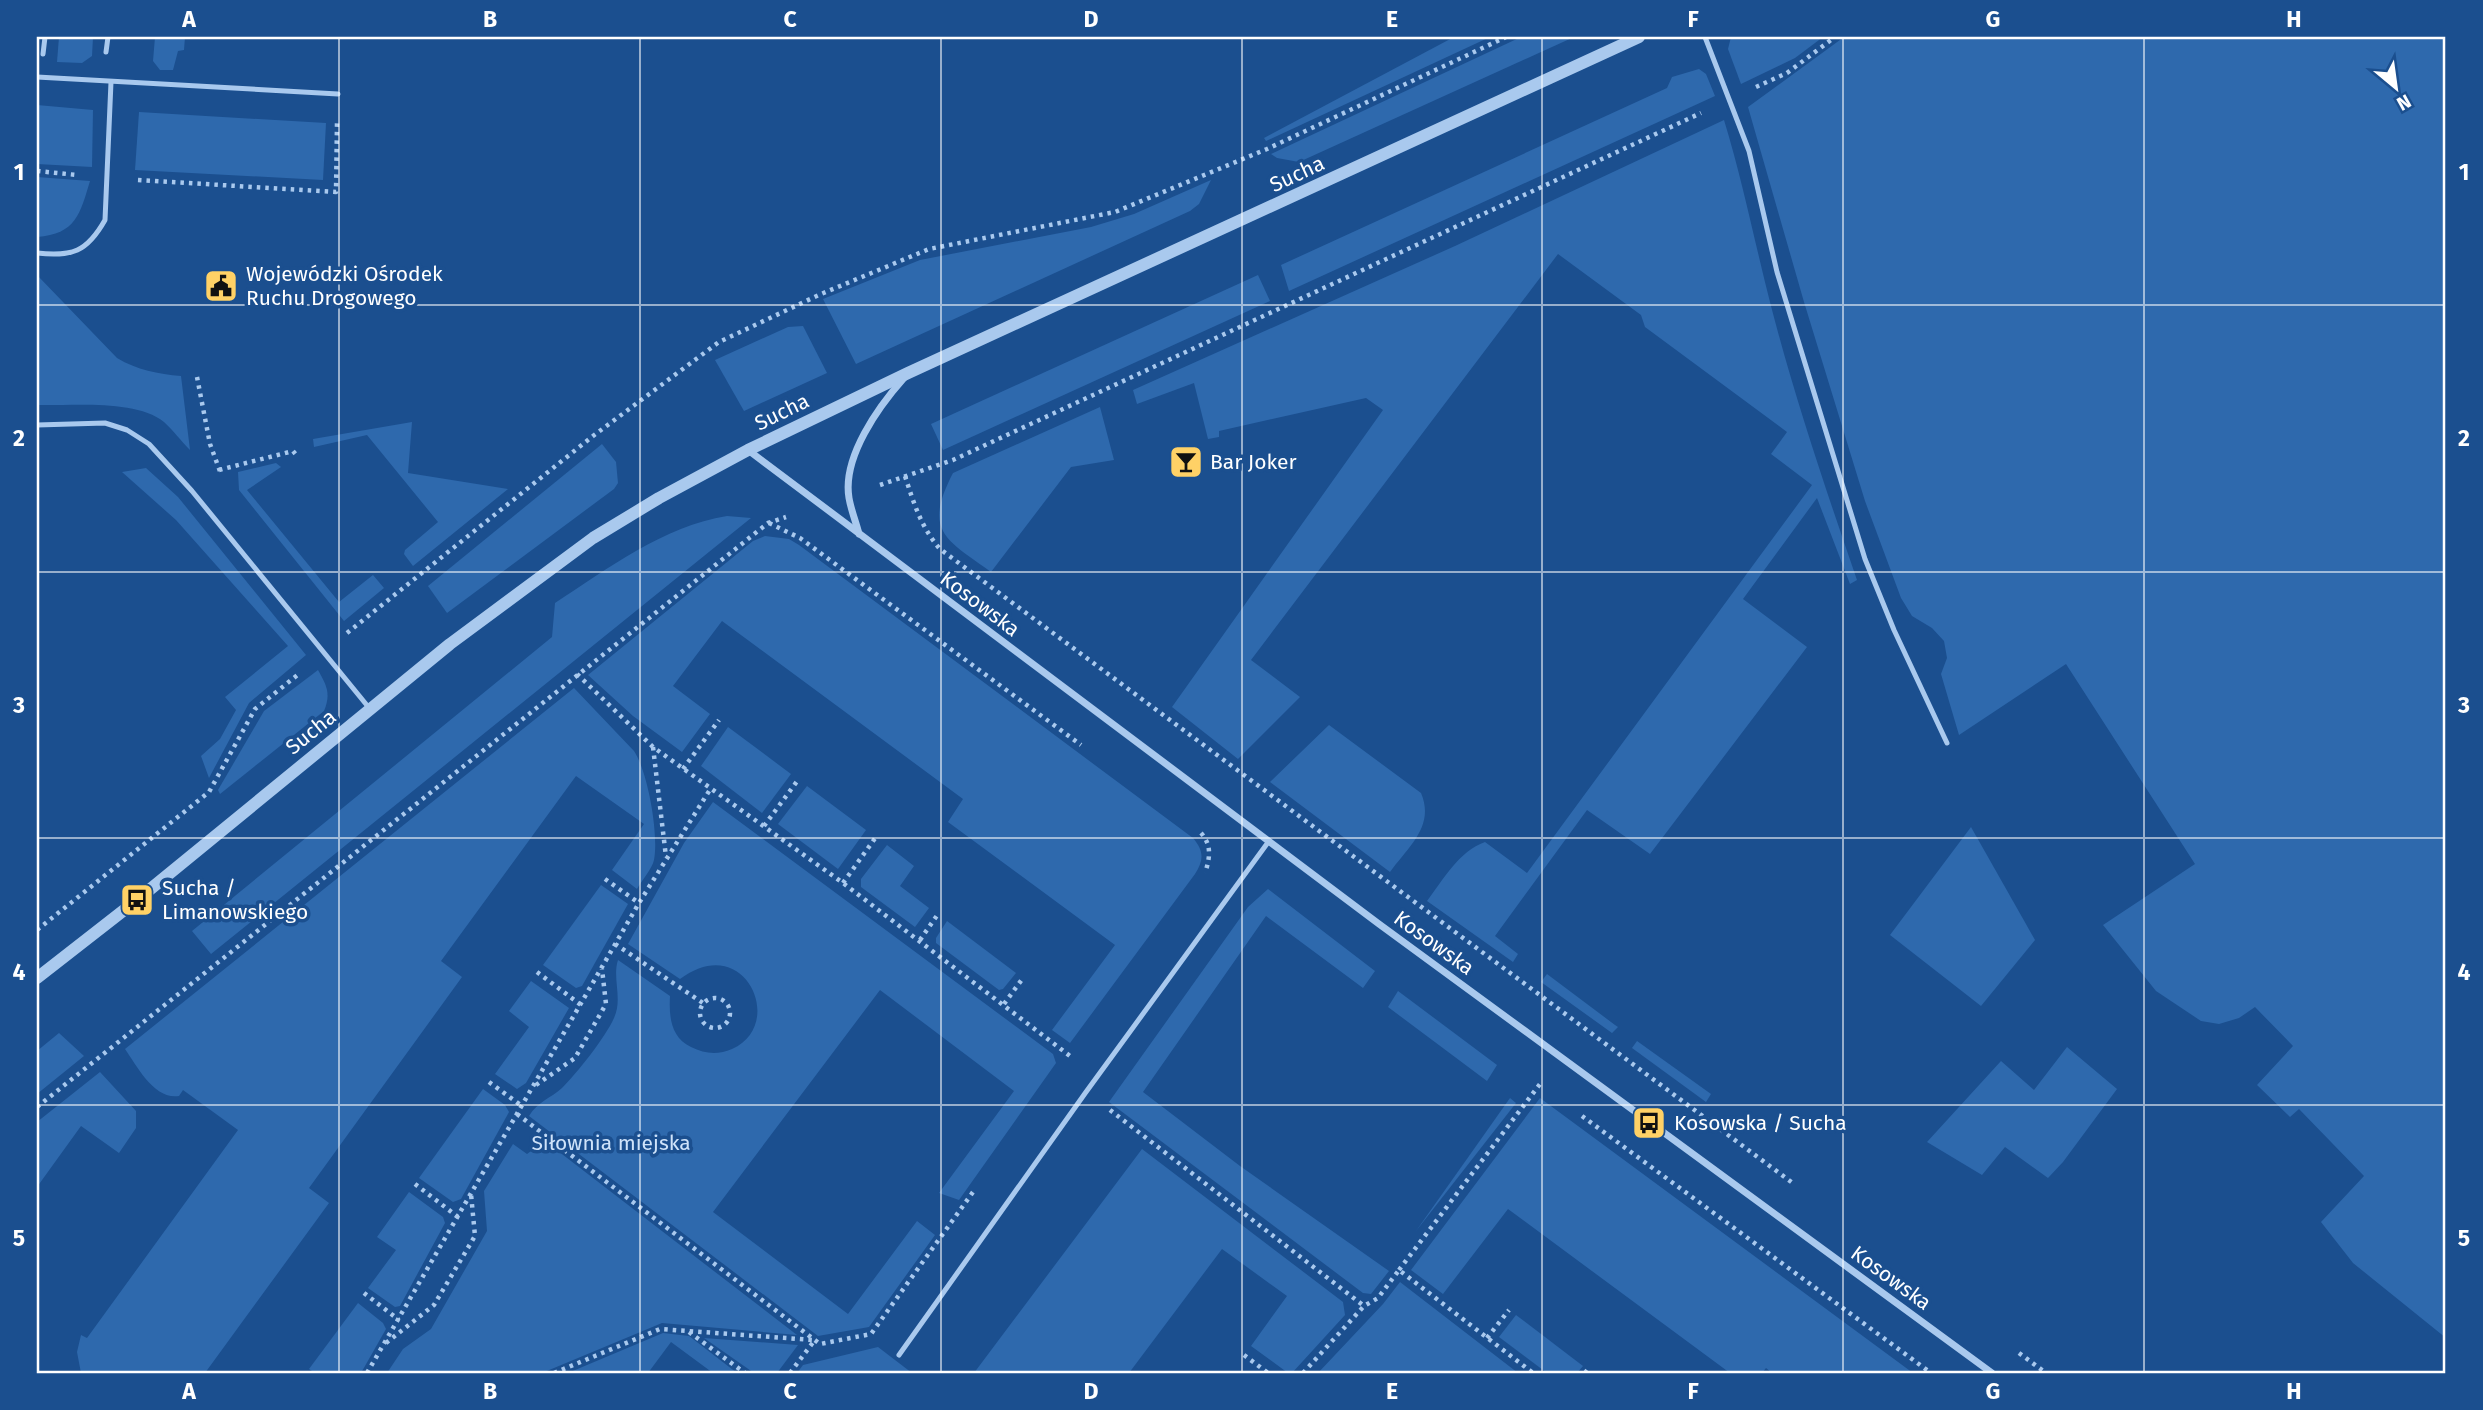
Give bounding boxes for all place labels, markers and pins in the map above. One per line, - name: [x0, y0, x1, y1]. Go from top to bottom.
- place label: Wojewódzki Ośrodek Ruchu Drogowego: [246, 261, 443, 311]
- public building icon: Wojewódzki Ośrodek Ruchu Drogowego: [202, 267, 240, 305]
- bar icon: Bar Joker: [1167, 443, 1205, 481]
- place label: Bar Joker: [1210, 449, 1297, 475]
- place label: Sucha / Limanowskiego: [162, 875, 308, 925]
- bus stop icon: Sucha / Limanowskiego: [118, 881, 156, 919]
- bus stop icon: Kosowska / Sucha: [1630, 1104, 1668, 1142]
- place label: Kosowska / Sucha: [1674, 1110, 1847, 1136]

